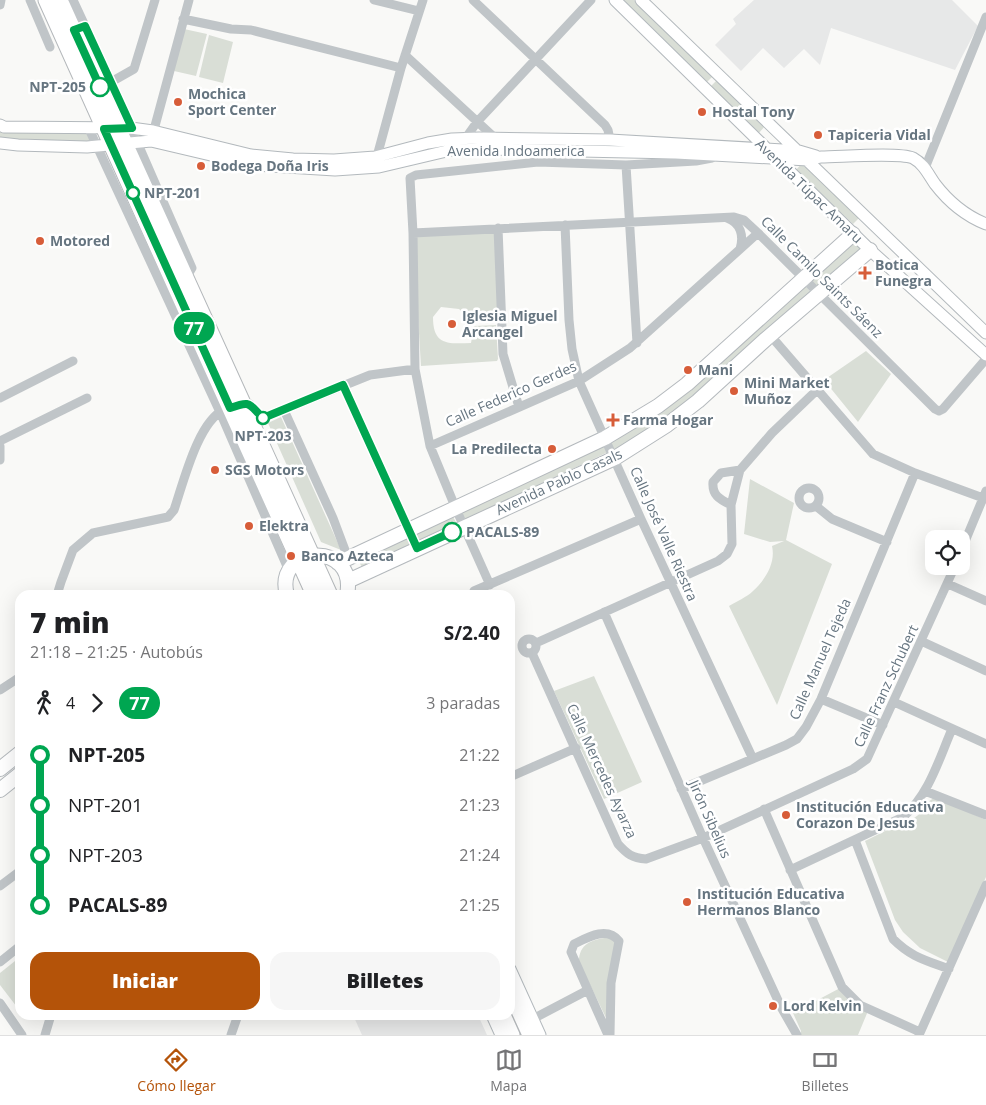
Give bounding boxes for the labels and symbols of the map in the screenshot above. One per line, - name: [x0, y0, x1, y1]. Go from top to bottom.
- place label: NPT-205: [29, 77, 86, 96]
- marker: NPT-205: [90, 77, 110, 97]
- place label: Mochica Sport Center: [188, 84, 277, 119]
- marker: Mochica Sport Center: [172, 96, 184, 108]
- place label: Hostal Tony: [712, 102, 795, 121]
- marker: Hostal Tony: [696, 106, 708, 118]
- place label: Tapiceria Vidal: [828, 125, 931, 144]
- marker: Tapiceria Vidal: [812, 129, 824, 141]
- street label: Avenida Túpac Amaru: [751, 134, 867, 247]
- street label: Avenida Indoamerica: [447, 141, 585, 160]
- place label: Bodega Doña Iris: [211, 156, 329, 175]
- marker: Bodega Doña Iris: [195, 160, 207, 172]
- place label: NPT-201: [144, 183, 201, 202]
- marker: NPT-201: [126, 186, 140, 200]
- street label: Calle Camilo Saints Sáenz: [757, 212, 888, 342]
- place label: Motored: [50, 231, 110, 250]
- marker: Motored: [34, 235, 46, 247]
- place label: Botica Funegra: [875, 255, 932, 290]
- marker: Botica Funegra: [859, 267, 871, 279]
- place label: Iglesia Miguel Arcangel: [462, 306, 558, 341]
- line badge: 77: [172, 312, 216, 344]
- marker: Iglesia Miguel Arcangel: [446, 318, 458, 330]
- street label: Calle Federico Gerdes: [442, 356, 580, 431]
- place label: Mani: [698, 360, 733, 379]
- marker: Mani: [682, 364, 694, 376]
- place label: Mini Market Muñoz: [744, 373, 830, 408]
- marker: Mini Market Muñoz: [728, 385, 740, 397]
- place label: Farma Hogar: [623, 410, 714, 429]
- marker: NPT-203: [256, 411, 270, 425]
- marker: Farma Hogar: [607, 414, 619, 426]
- place label: NPT-203: [235, 426, 291, 445]
- place label: La Predilecta: [451, 439, 542, 458]
- marker: La Predilecta: [546, 443, 558, 455]
- street label: Avenida Pablo Casals: [492, 444, 625, 519]
- place label: SGS Motors: [225, 460, 304, 479]
- marker: SGS Motors: [209, 464, 221, 476]
- street label: Calle José Valle Riestra: [626, 464, 703, 604]
- place label: Elektra: [259, 516, 309, 535]
- marker: Elektra: [243, 520, 255, 532]
- marker: PACALS-89: [442, 522, 462, 542]
- place label: PACALS-89: [466, 522, 539, 541]
- place label: Banco Azteca: [301, 546, 394, 565]
- marker: Banco Azteca: [285, 550, 297, 562]
- street label: Calle Manuel Tejeda: [784, 595, 855, 723]
- street label: Calle Franz Schubert: [849, 621, 922, 750]
- street label: Calle Mercedes Ayarza: [563, 700, 642, 841]
- street label: Jirón Sibelius: [684, 775, 736, 861]
- place label: Institución Educativa Corazon De Jesus: [796, 797, 944, 832]
- marker: Institución Educativa Corazon De Jesus: [780, 809, 792, 821]
- place label: Institución Educativa Hermanos Blanco: [697, 884, 845, 919]
- marker: Institución Educativa Hermanos Blanco: [681, 896, 693, 908]
- place label: Lord Kelvin: [783, 996, 862, 1015]
- marker: Lord Kelvin: [767, 1000, 779, 1012]

